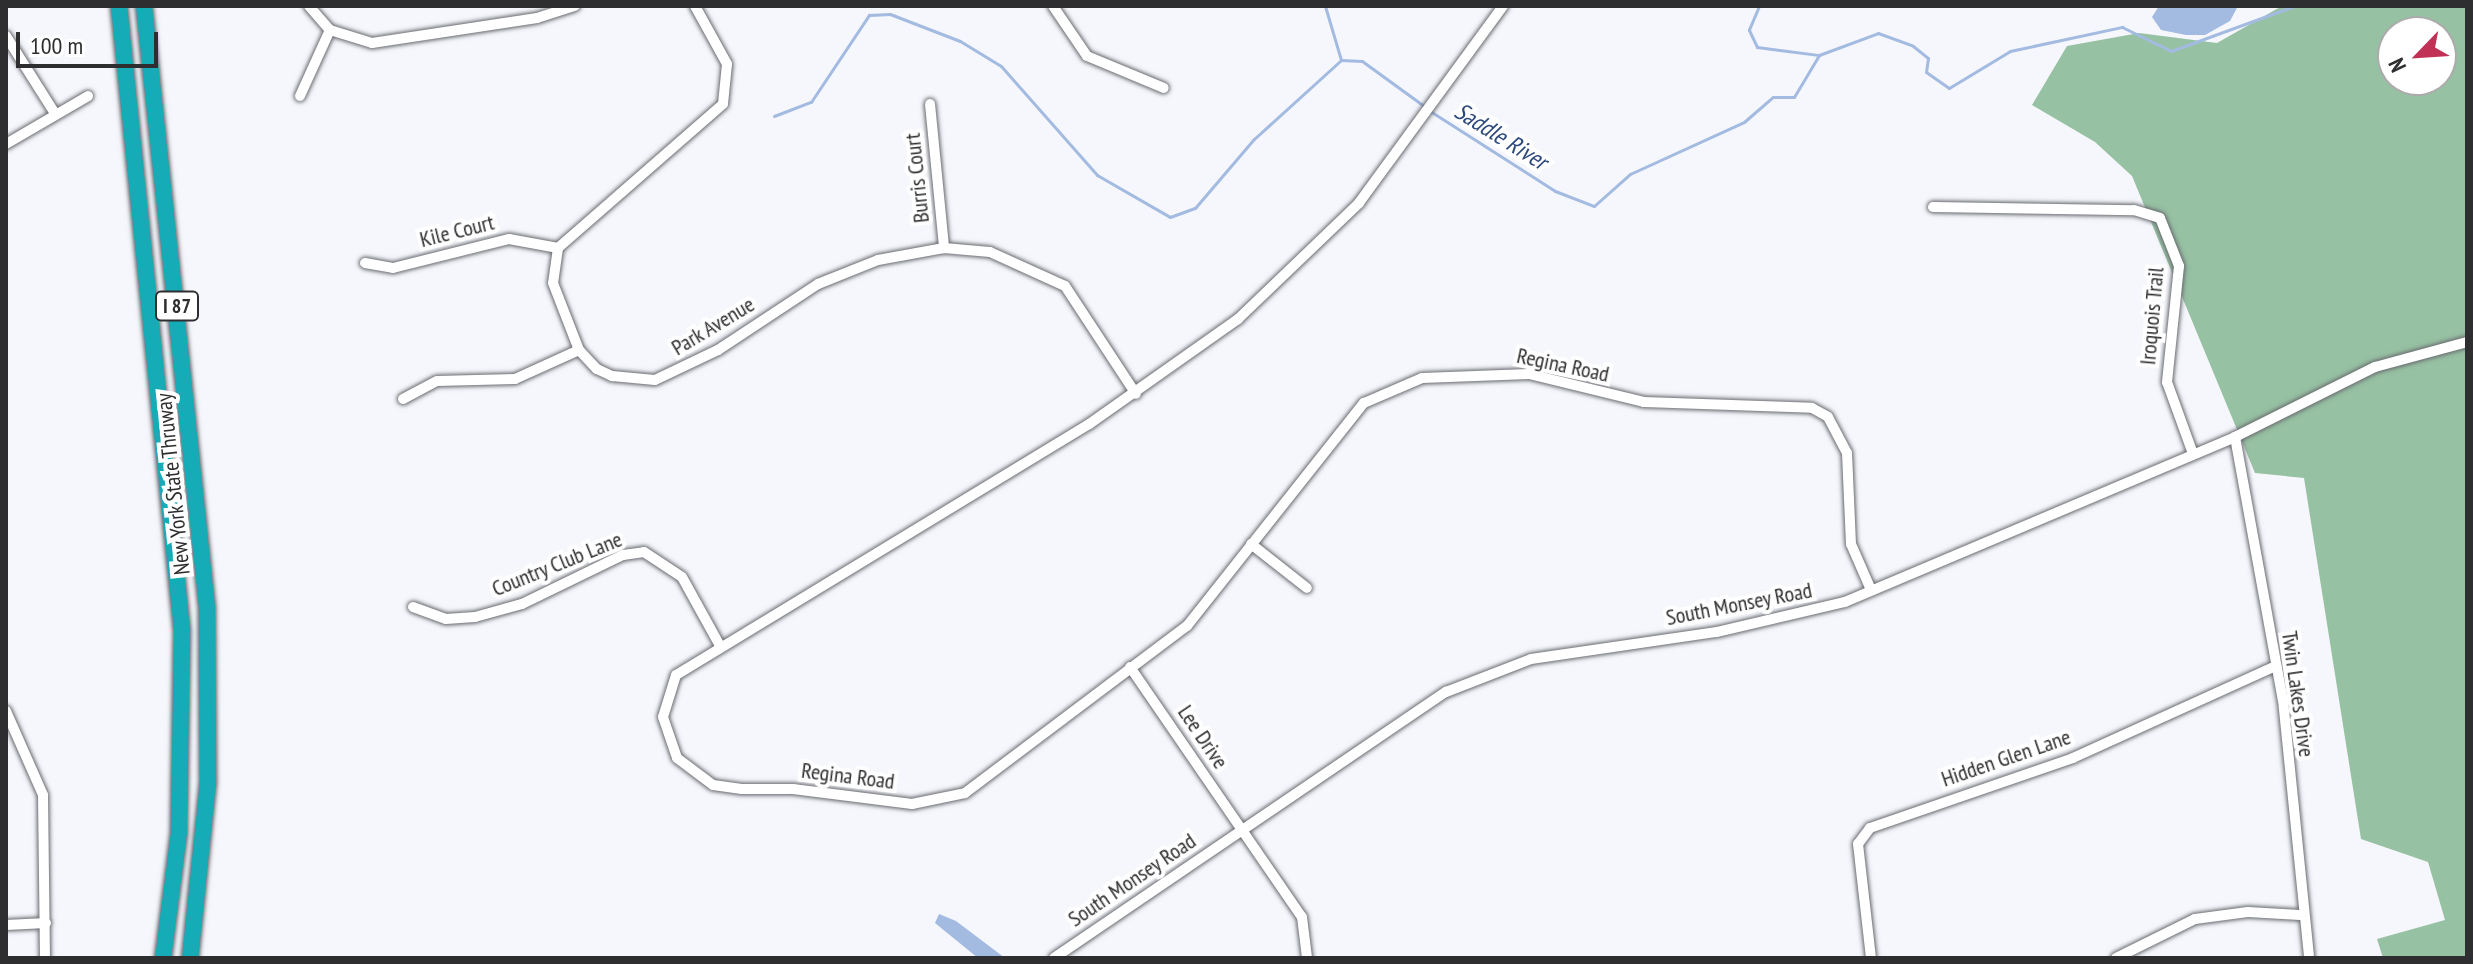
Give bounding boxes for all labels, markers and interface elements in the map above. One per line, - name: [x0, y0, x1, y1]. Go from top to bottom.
- scale bar: [20, 16, 162, 66]
- north arrow: [2377, 16, 2457, 96]
- text: 100 m: [30, 30, 83, 61]
- text: N: [2382, 54, 2412, 77]
- water label: Saddle River: [1449, 96, 1553, 176]
- street label: Burris Court: [899, 132, 935, 224]
- street label: Kile Court: [417, 209, 497, 253]
- street label: Iroquois Trail: [2135, 266, 2169, 366]
- road number: I 87: [155, 290, 199, 322]
- street label: Park Avenue: [666, 291, 760, 361]
- street label: Regina Road: [1515, 342, 1611, 388]
- street label: New York State Thruway: [150, 391, 196, 577]
- street label: Country Club Lane: [488, 526, 626, 602]
- street label: South Monsey Road: [1664, 577, 1814, 631]
- street label: Twin Lakes Drive: [2276, 629, 2320, 759]
- street label: Lee Drive: [1172, 700, 1234, 774]
- street label: Hidden Glen Lane: [1938, 724, 2074, 792]
- street label: Regina Road: [800, 757, 896, 795]
- street label: South Monsey Road: [1063, 827, 1201, 933]

